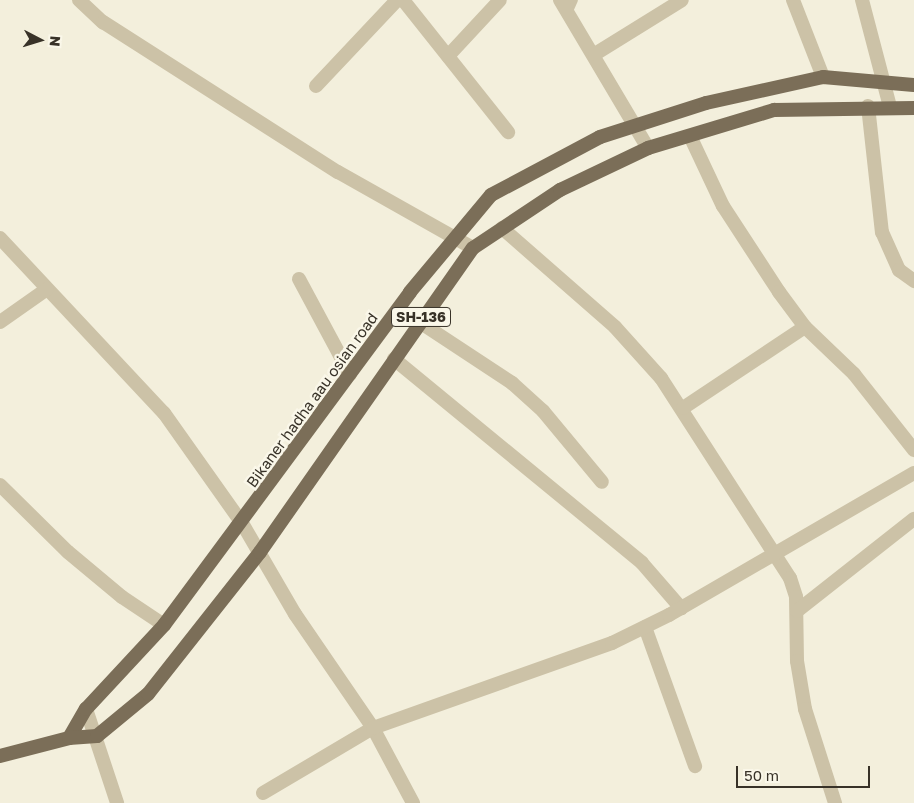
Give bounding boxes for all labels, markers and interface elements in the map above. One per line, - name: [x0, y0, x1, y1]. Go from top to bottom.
- north arrow: [15, 15, 65, 65]
- text: N: [47, 35, 64, 47]
- road number: SH-136: [391, 306, 451, 328]
- street label: Bikaner hadha aau osian road: [243, 309, 381, 491]
- scale bar: [739, 756, 873, 788]
- text: 50 m: [744, 766, 779, 784]

